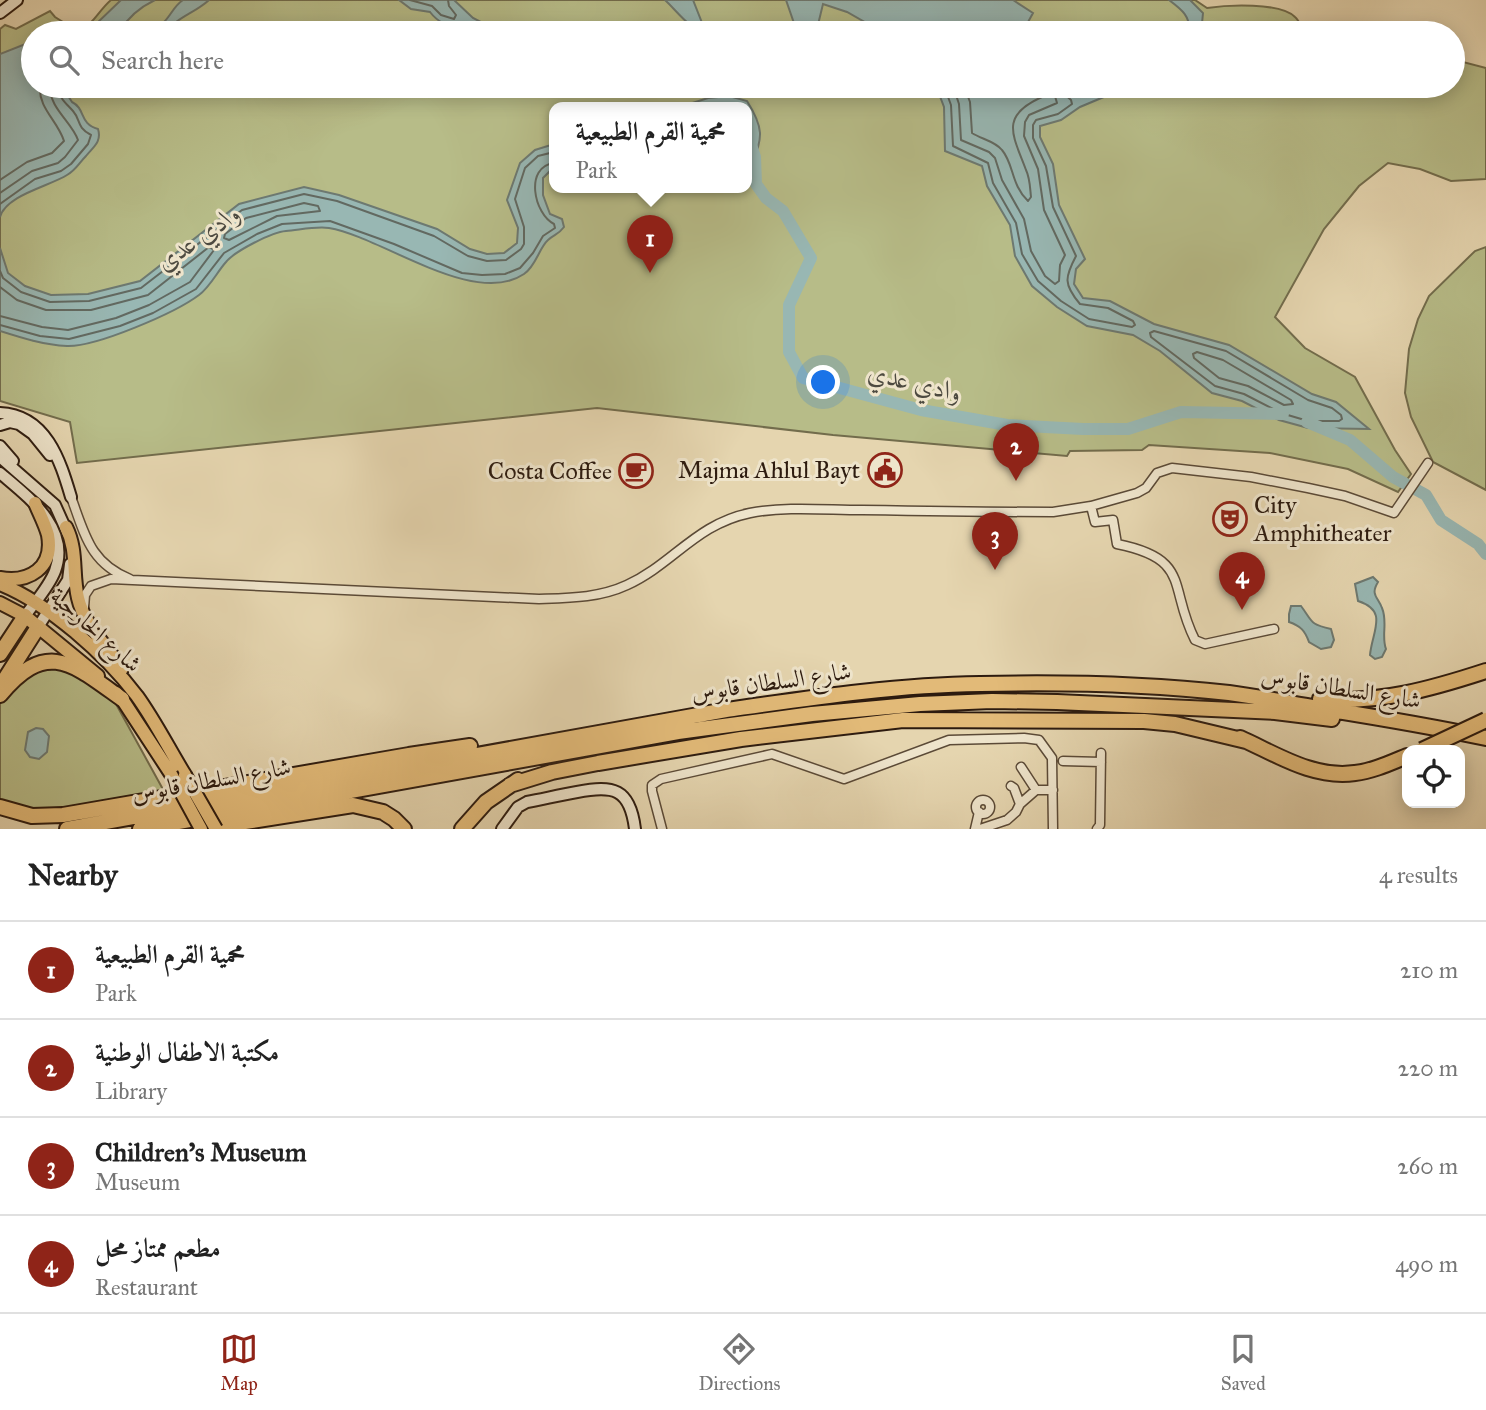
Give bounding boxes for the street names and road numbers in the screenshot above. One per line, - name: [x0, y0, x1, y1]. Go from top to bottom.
- street label: شارع الخارجية: [41, 581, 148, 683]
- street label: شارع السلطان قابوس: [689, 656, 854, 713]
- street label: شارع السلطان قابوس: [1258, 661, 1423, 720]
- street label: شارع السلطان قابوس: [129, 751, 294, 814]

